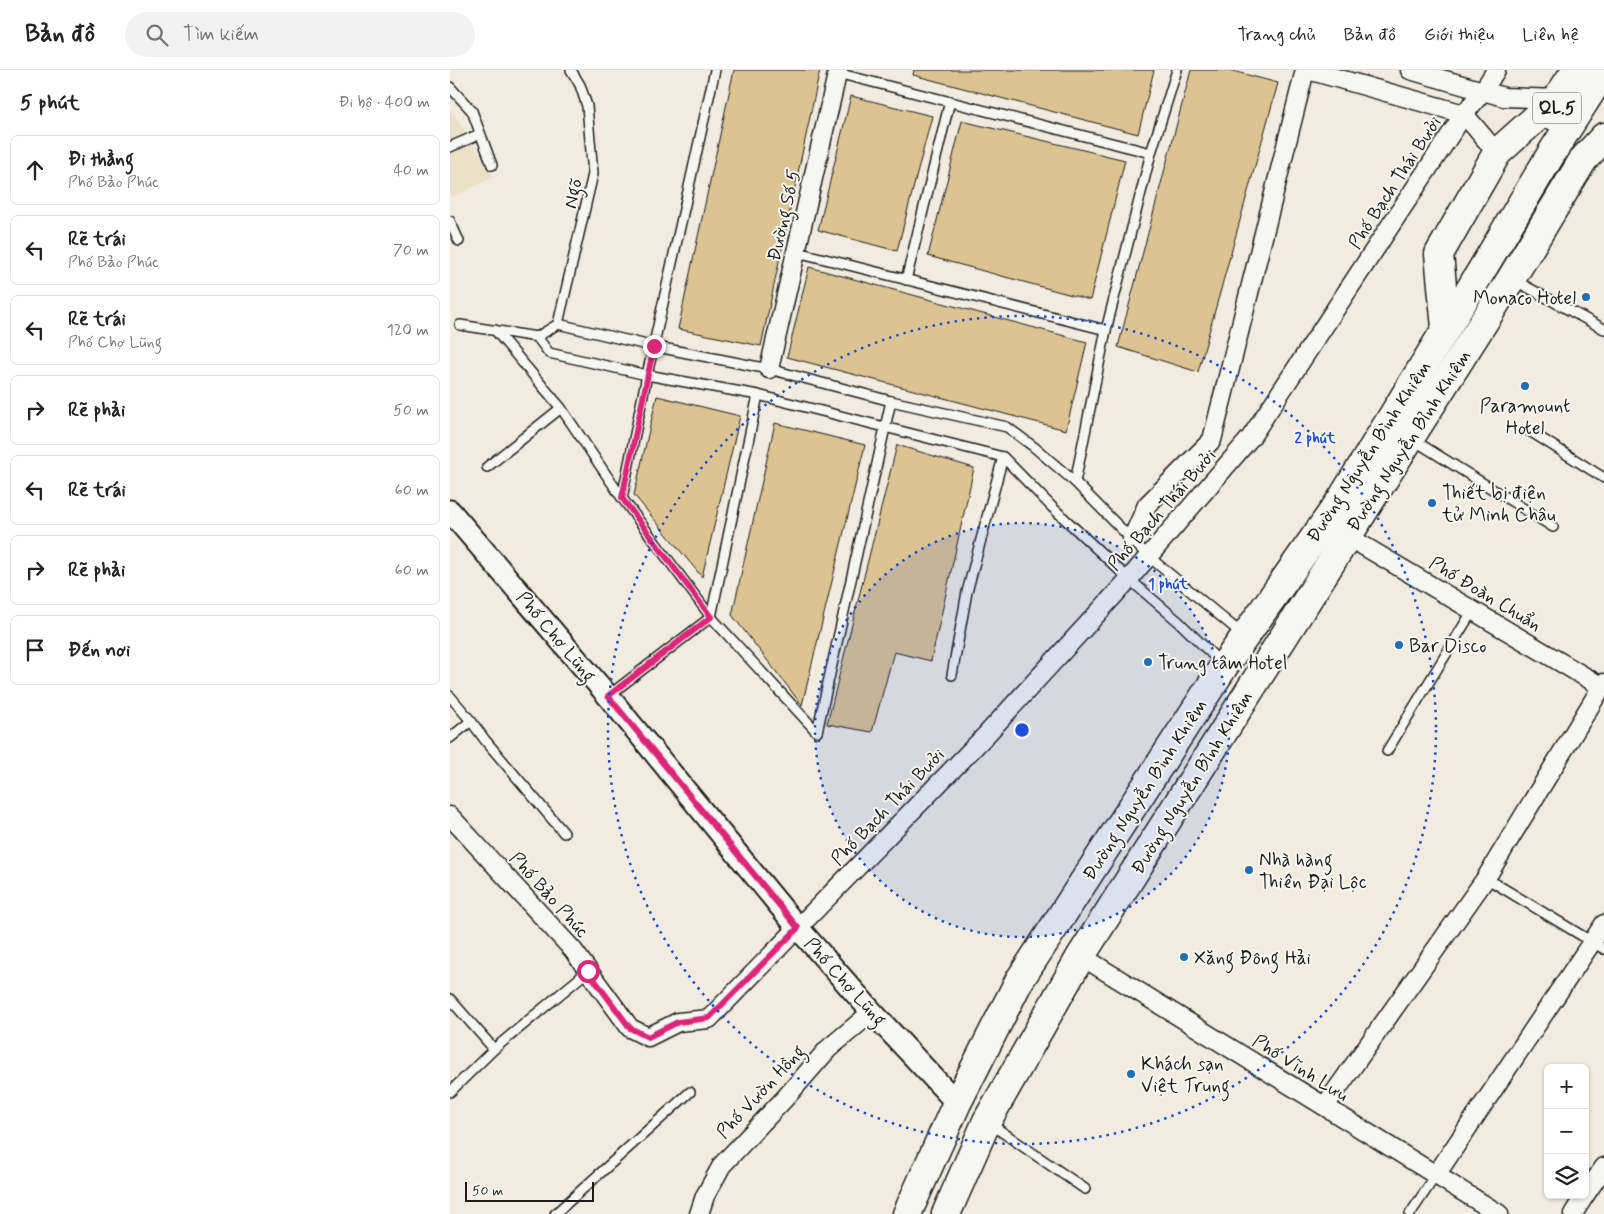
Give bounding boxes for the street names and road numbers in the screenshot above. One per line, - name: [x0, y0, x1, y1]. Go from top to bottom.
- road number: QL.5: [1533, 92, 1581, 124]
- street label: Phố Bạch Thái Bưởi: [1343, 111, 1448, 254]
- street label: Đường Số 5: [762, 167, 810, 264]
- street label: Ngõ: [558, 176, 592, 211]
- street label: Đường Nguyễn Bỉnh Khiêm: [1341, 345, 1480, 538]
- street label: Đường Nguyễn Bình Khiêm: [1301, 356, 1440, 549]
- street label: Phố Bạch Thái Bưởi: [1102, 444, 1222, 576]
- street label: Phố Đoàn Chuẩn: [1424, 551, 1546, 638]
- street label: Phố Chợ Lũng: [508, 586, 601, 690]
- street label: Đường Nguyễn Bỉnh Khiêm: [1126, 686, 1261, 881]
- street label: Đường Nguyễn Bình Khiêm: [1077, 694, 1216, 887]
- street label: Phố Bạch Thái Bưởi: [826, 743, 951, 871]
- street label: Phố Bảo Phúc: [504, 847, 594, 943]
- street label: Phố Chợ Lũng: [796, 932, 892, 1034]
- street label: Phố Vĩnh Lưu: [1247, 1029, 1353, 1108]
- street label: Phố Vườn Hồng: [711, 1040, 813, 1146]

